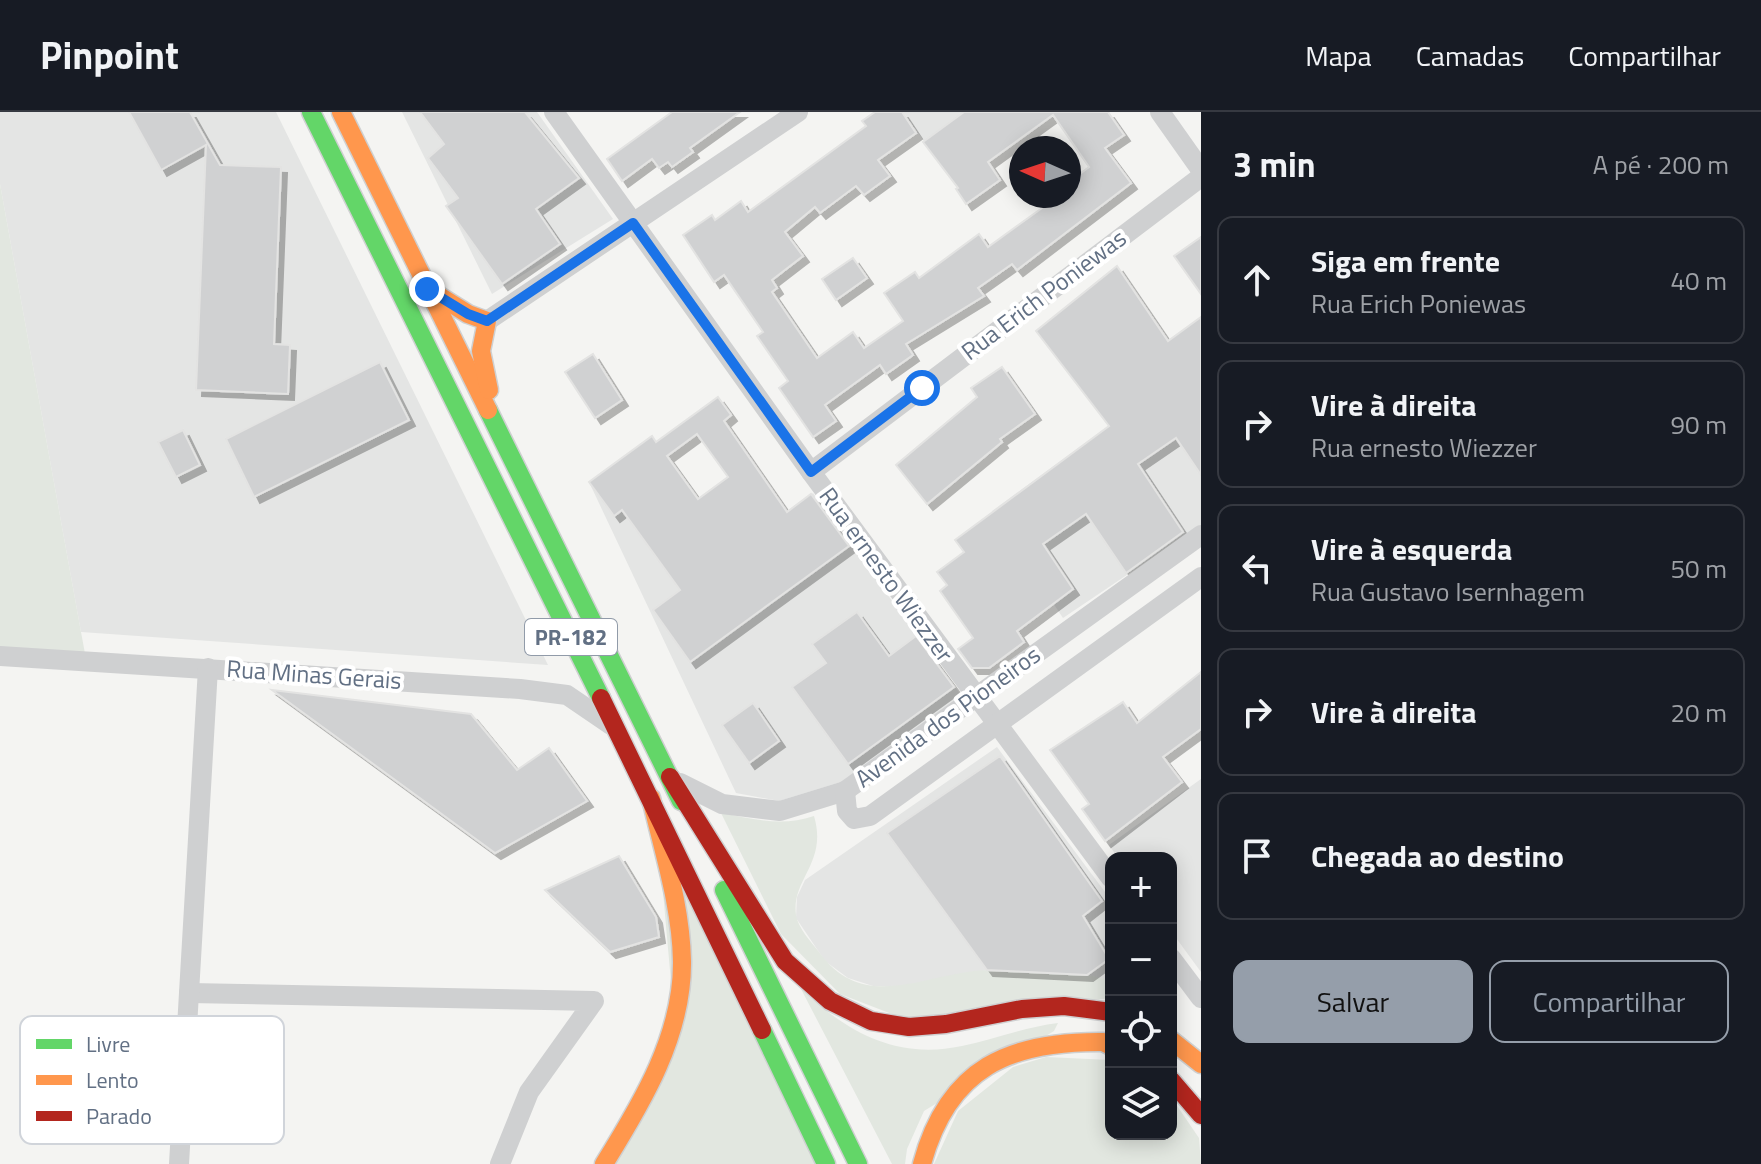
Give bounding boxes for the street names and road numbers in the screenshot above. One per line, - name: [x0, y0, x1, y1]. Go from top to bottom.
- street label: Rua Erich Poniewas: [953, 220, 1134, 368]
- street label: Rua ernesto Wiezzer: [811, 479, 963, 669]
- road number: PR-182: [525, 619, 617, 655]
- street label: Avenida dos Pioneiros: [847, 637, 1048, 796]
- street label: Rua Minas Gerais: [225, 650, 403, 698]

